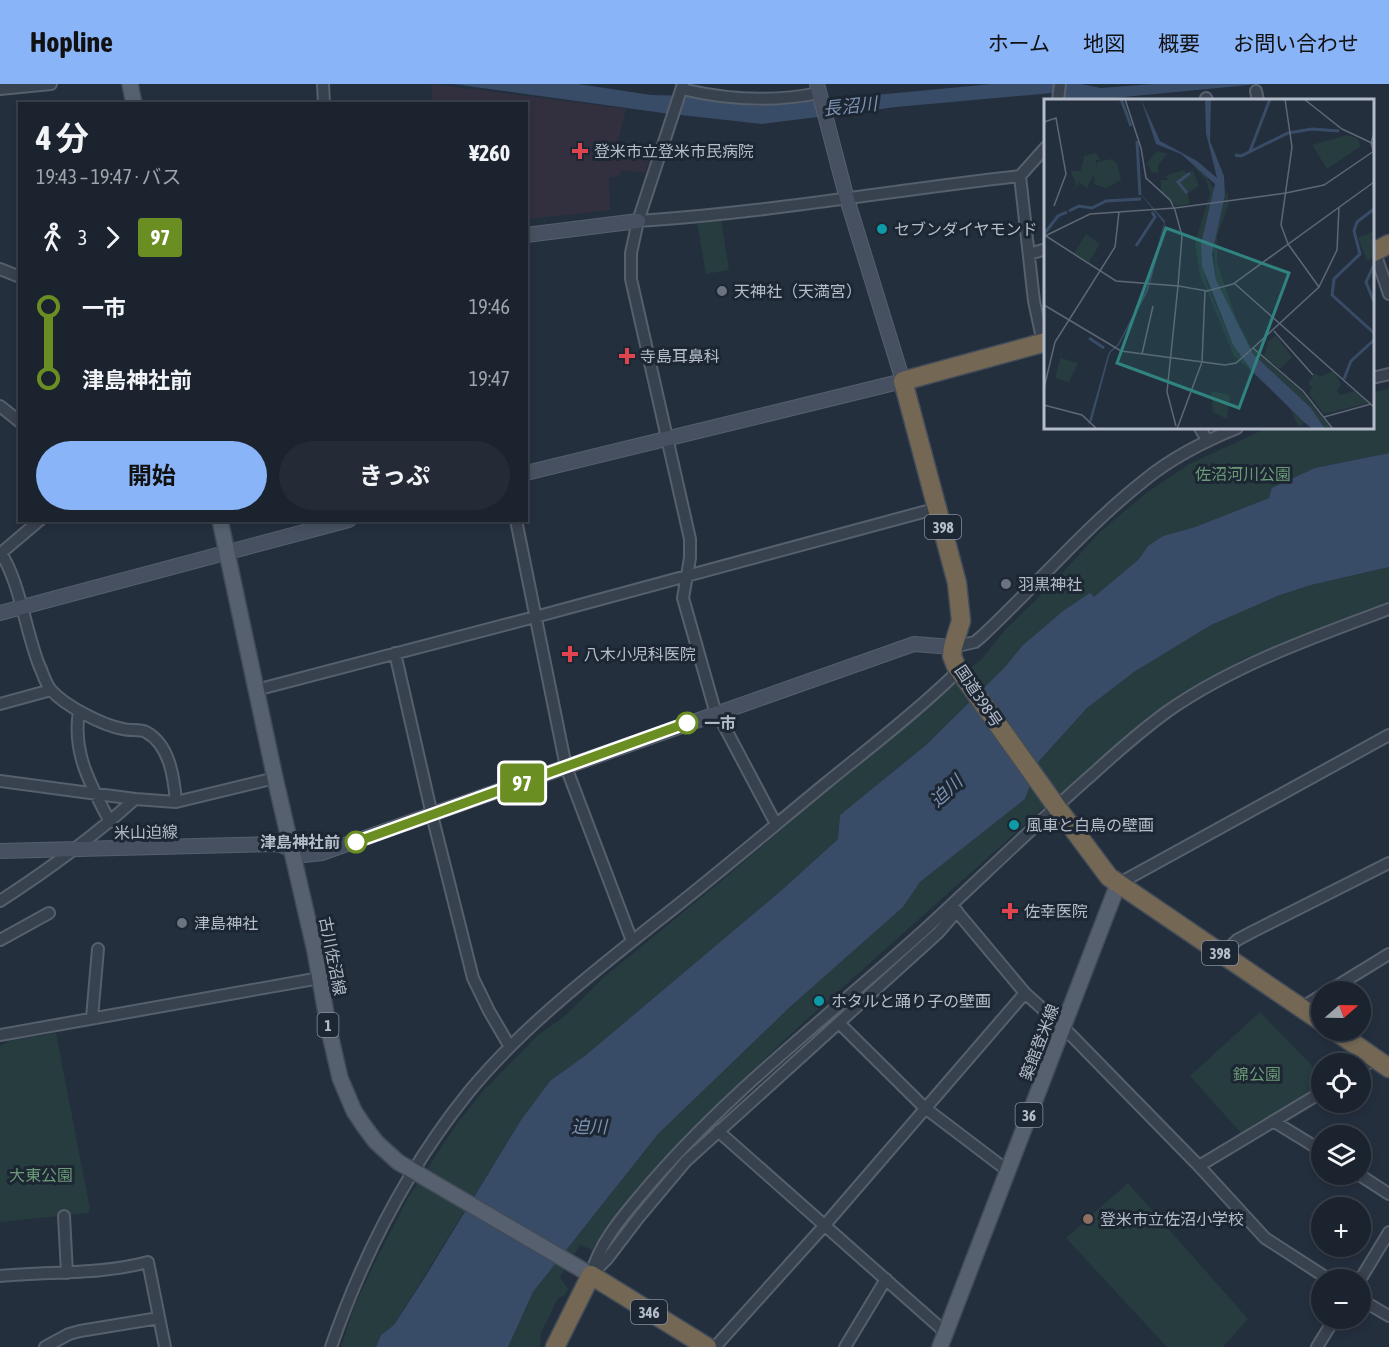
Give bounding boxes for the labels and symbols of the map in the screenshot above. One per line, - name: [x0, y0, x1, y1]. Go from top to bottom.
- water label: 長沼川: [822, 93, 880, 119]
- inset map: [1044, 99, 1374, 429]
- marker: 登米市立登米市民病院: [571, 142, 589, 160]
- place label: 登米市立登米市民病院: [594, 142, 754, 160]
- place label: セブンダイヤモンド: [894, 220, 1038, 238]
- marker: セブンダイヤモンド: [875, 222, 889, 236]
- place label: 天神社（天満宮）: [734, 282, 862, 300]
- marker: 天神社（天満宮）: [715, 284, 729, 298]
- marker: 寺島耳鼻科: [618, 347, 636, 365]
- place label: 寺島耳鼻科: [640, 347, 720, 365]
- park label: 佐沼河川公園: [1195, 465, 1291, 483]
- road number: 398: [925, 515, 961, 539]
- place label: 羽黒神社: [1018, 575, 1082, 593]
- marker: 羽黒神社: [999, 577, 1013, 591]
- marker: 八木小児科医院: [561, 645, 579, 663]
- place label: 八木小児科医院: [584, 645, 696, 663]
- street label: 国道398号: [952, 662, 1006, 730]
- marker: 一市: [676, 712, 698, 734]
- place label: 一市: [704, 714, 736, 732]
- line badge: 97: [495, 764, 549, 802]
- water label: 迫川: [926, 770, 968, 811]
- place label: 風車と白鳥の壁画: [1026, 816, 1154, 834]
- marker: 風車と白鳥の壁画: [1007, 818, 1021, 832]
- street label: 米山迫線: [114, 822, 178, 842]
- marker: 津島神社前: [345, 831, 367, 853]
- place label: 津島神社前: [260, 833, 340, 851]
- marker: 佐幸医院: [1001, 902, 1019, 920]
- place label: 佐幸医院: [1024, 902, 1088, 920]
- place label: 津島神社: [194, 914, 258, 932]
- street label: 古川佐沼線: [317, 915, 349, 997]
- marker: 津島神社: [175, 916, 189, 930]
- road number: 398: [1202, 941, 1238, 965]
- north arrow: [1311, 981, 1371, 1041]
- place label: ホタルと踊り子の壁画: [831, 992, 991, 1010]
- marker: ホタルと踊り子の壁画: [812, 994, 826, 1008]
- street label: 築館登米線: [1016, 1001, 1062, 1083]
- road number: 1: [318, 1013, 338, 1037]
- park label: 錦公園: [1233, 1065, 1281, 1083]
- road number: 36: [1016, 1103, 1042, 1127]
- water label: 迫川: [571, 1116, 609, 1137]
- park label: 大東公園: [9, 1166, 73, 1184]
- place label: 登米市立佐沼小学校: [1100, 1210, 1244, 1228]
- marker: 登米市立佐沼小学校: [1081, 1212, 1095, 1226]
- road number: 346: [631, 1300, 667, 1324]

